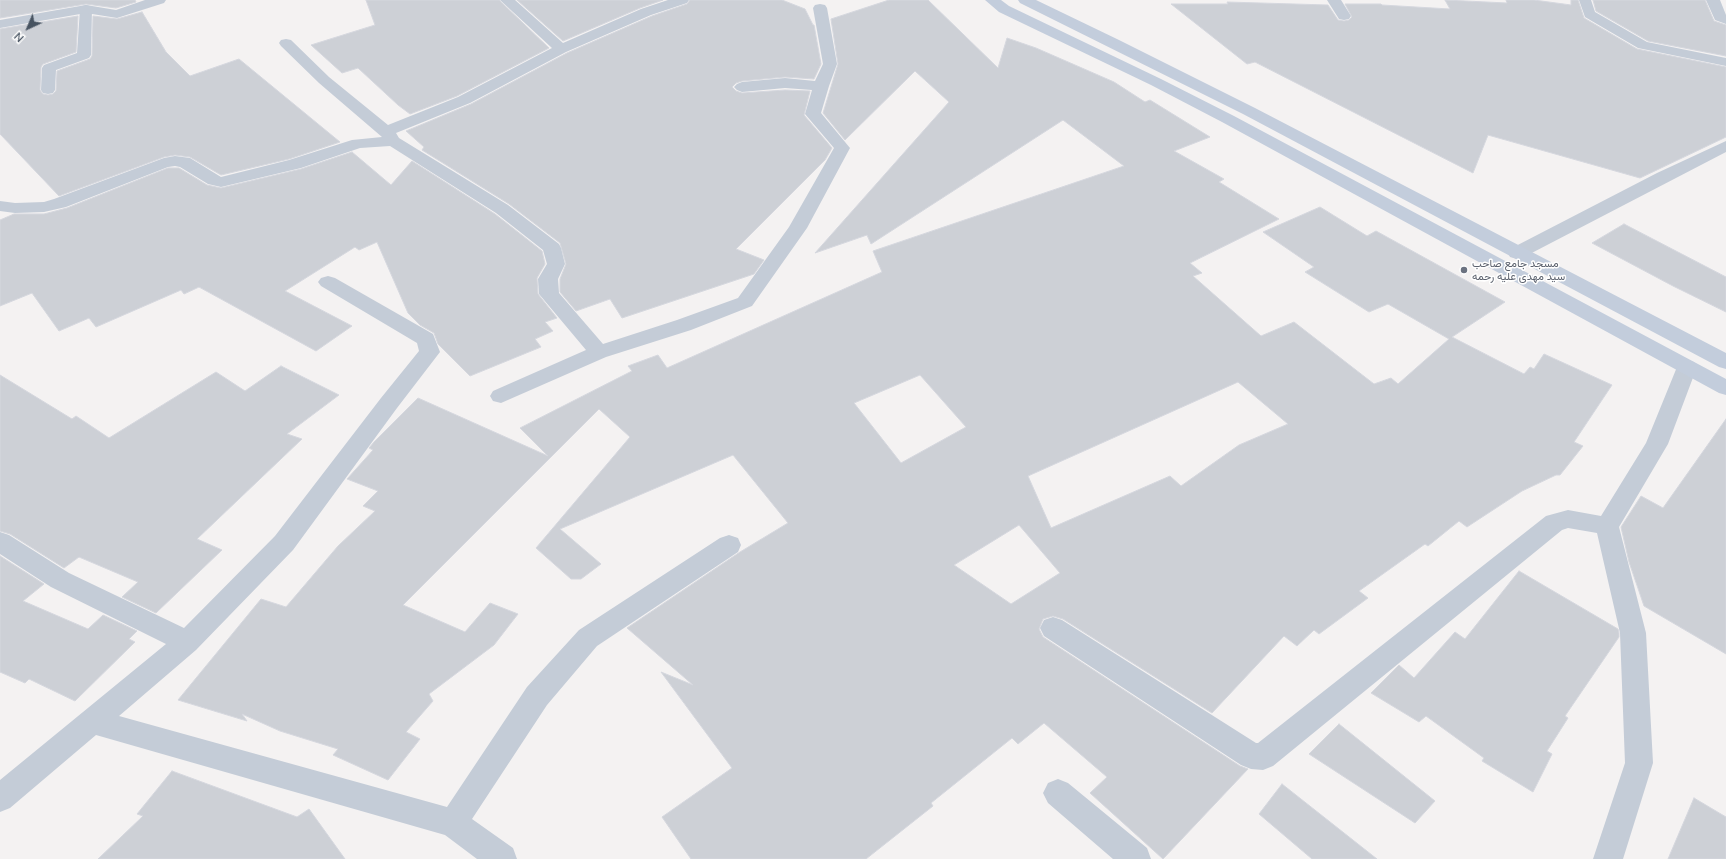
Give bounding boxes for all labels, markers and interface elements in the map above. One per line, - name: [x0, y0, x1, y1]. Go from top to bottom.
- north arrow: [8, 8, 48, 48]
- text: N: [11, 29, 27, 45]
- place label: مسجد جامع صاحب سید مهدی علیه رحمه: [1472, 257, 1565, 283]
- marker: مسجد جامع صاحب سید مهدی علیه رحمه: [1459, 265, 1469, 275]

